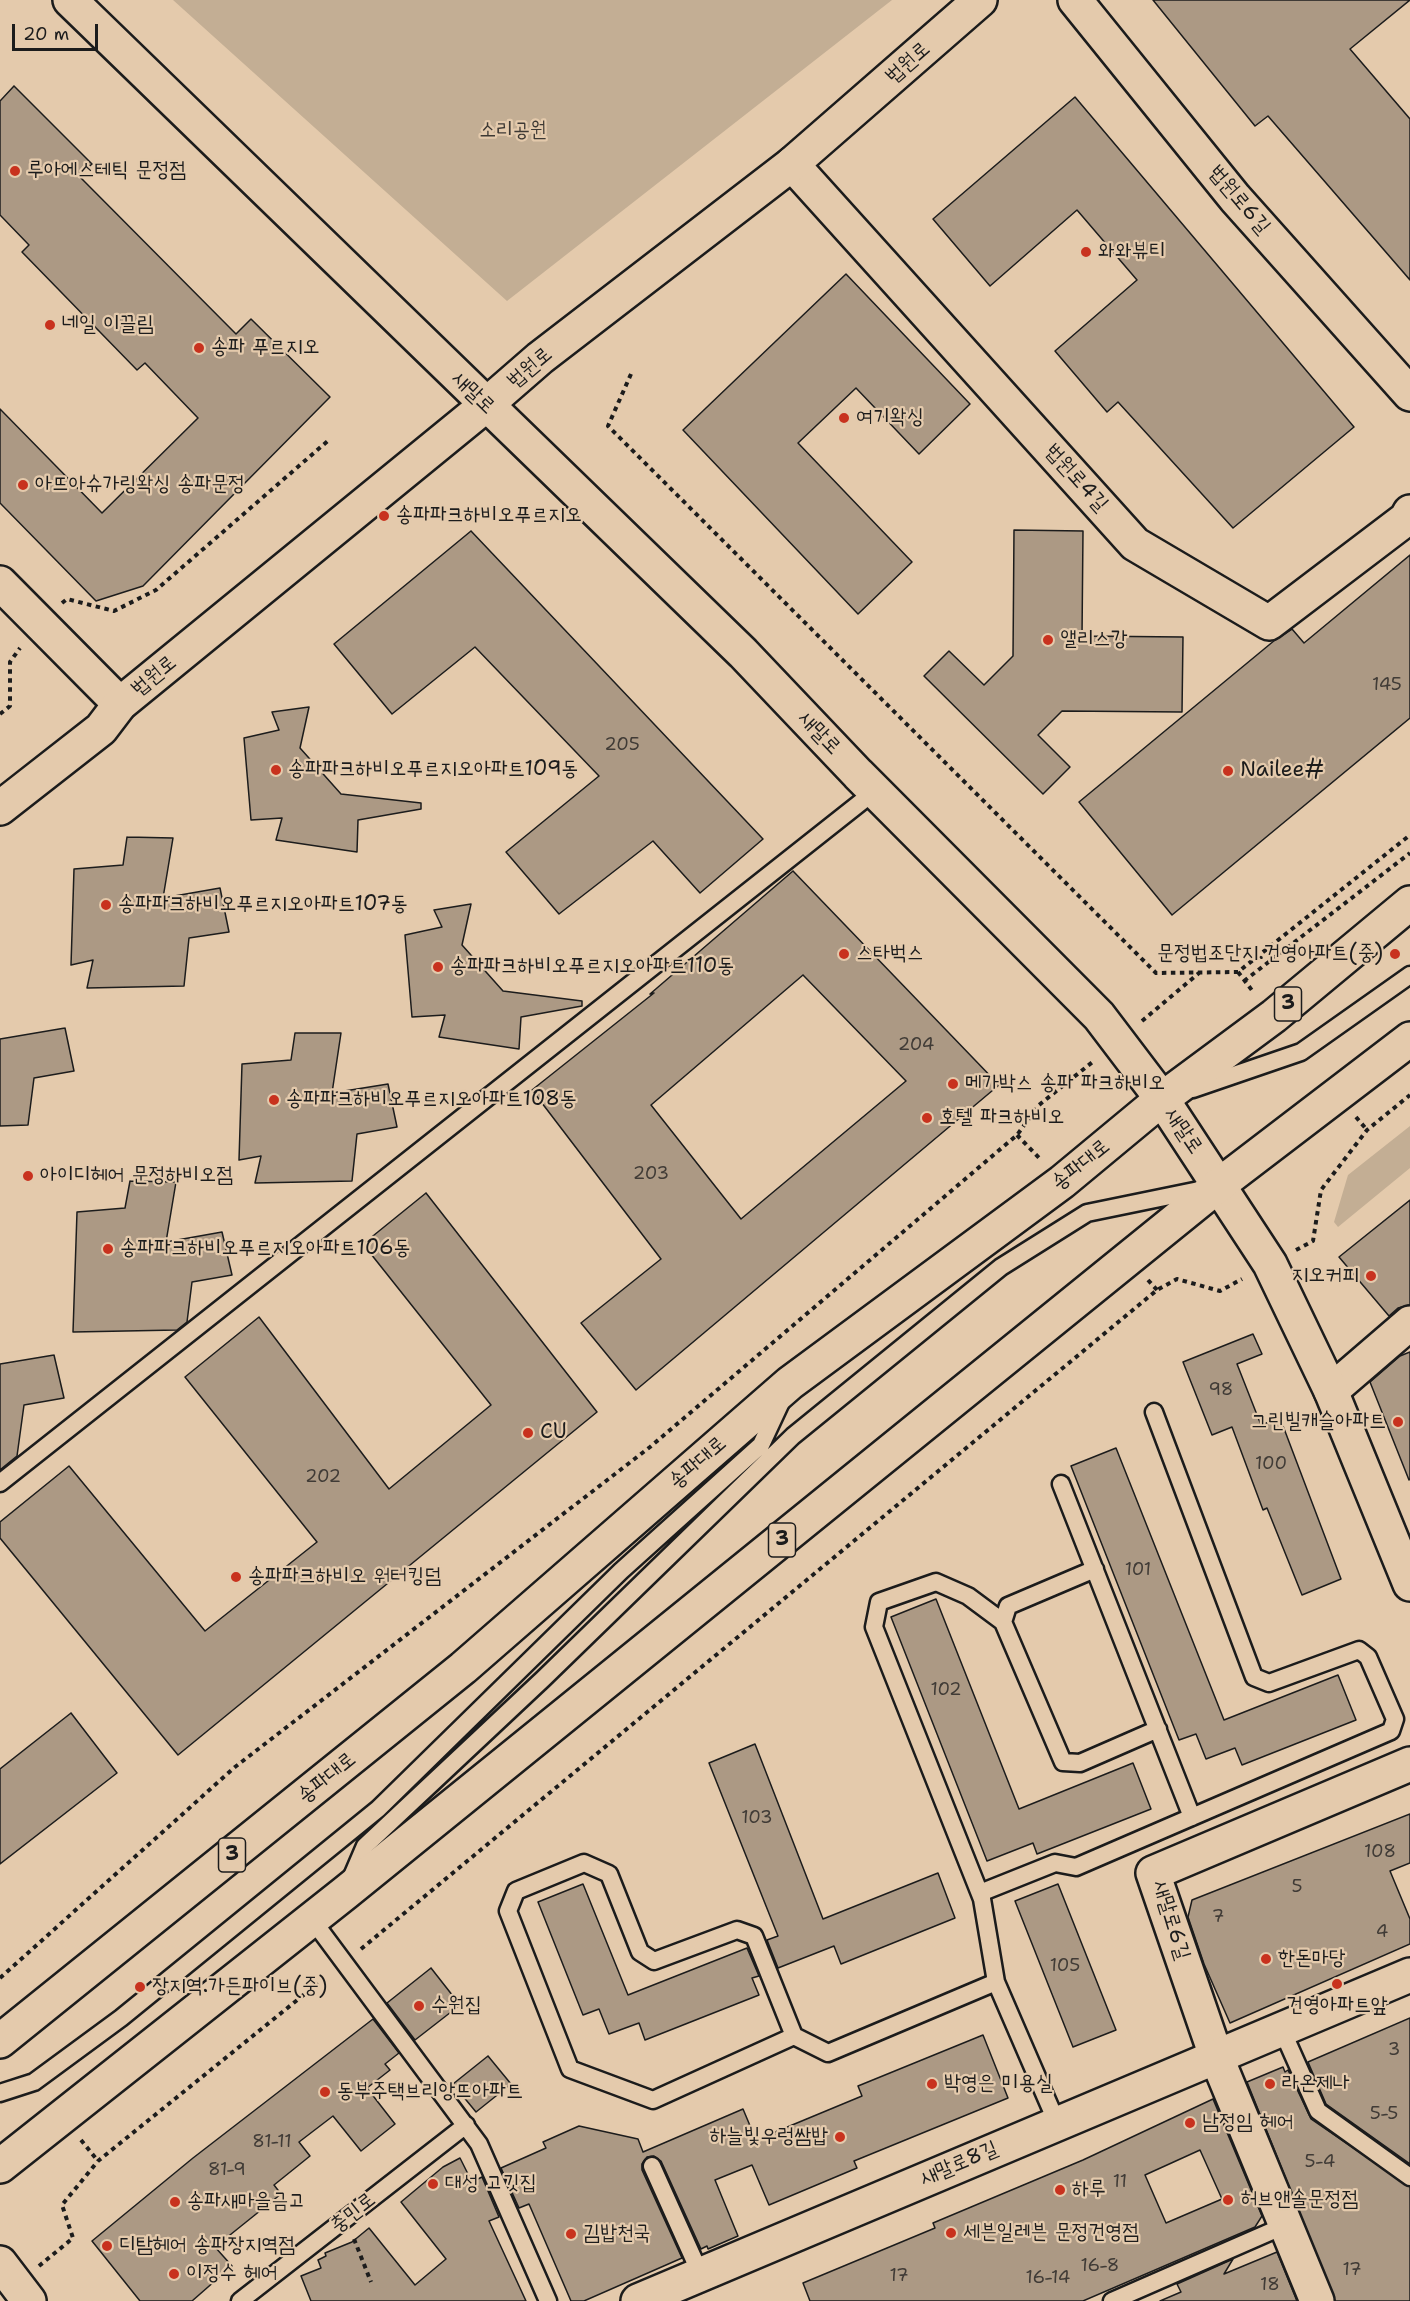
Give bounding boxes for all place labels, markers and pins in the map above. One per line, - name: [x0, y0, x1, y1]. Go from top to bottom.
- place label: 루아에스테틱 문정점: [27, 158, 186, 184]
- marker: 루아에스테틱 문정점: [8, 164, 22, 178]
- place label: 와와뷰티: [1098, 239, 1166, 265]
- marker: 와와뷰티: [1079, 245, 1093, 259]
- place label: 네일 이끌림: [62, 312, 154, 338]
- marker: 네일 이끌림: [43, 318, 57, 332]
- place label: 송파 푸르지오: [211, 335, 320, 361]
- marker: 송파 푸르지오: [192, 341, 206, 355]
- place label: 여기왁싱: [856, 405, 924, 431]
- marker: 여기왁싱: [837, 411, 851, 425]
- place label: 아뜨아슈가링왁싱 송파문정: [35, 472, 245, 498]
- marker: 아뜨아슈가링왁싱 송파문정: [16, 478, 30, 492]
- place label: 송파파크하비오푸르지오: [396, 503, 582, 529]
- marker: 송파파크하비오푸르지오: [377, 509, 391, 523]
- place label: 앨리스강: [1060, 627, 1128, 653]
- marker: 앨리스강: [1041, 633, 1055, 647]
- place label: 송파파크하비오푸르지오아파트109동: [288, 757, 579, 783]
- place label: Nailee#: [1240, 758, 1324, 784]
- marker: 송파파크하비오푸르지오아파트109동: [269, 763, 283, 777]
- marker: Nailee#: [1221, 764, 1235, 778]
- place label: 송파파크하비오푸르지오아파트107동: [118, 892, 408, 918]
- marker: 송파파크하비오푸르지오아파트107동: [99, 898, 113, 912]
- place label: 스타벅스: [856, 941, 924, 967]
- place label: 문정법조단지.건영아파트(중): [1157, 941, 1383, 967]
- marker: 스타벅스: [837, 947, 851, 961]
- marker: 문정법조단지.건영아파트(중): [1388, 947, 1402, 961]
- place label: 송파파크하비오푸르지오아파트110동: [450, 954, 734, 980]
- marker: 송파파크하비오푸르지오아파트110동: [431, 960, 445, 974]
- place label: 메가박스 송파 파크하비오: [965, 1071, 1165, 1097]
- marker: 메가박스 송파 파크하비오: [946, 1077, 960, 1091]
- place label: 송파파크하비오푸르지오아파트108동: [286, 1087, 577, 1113]
- marker: 송파파크하비오푸르지오아파트108동: [267, 1093, 281, 1107]
- place label: 호텔 파크하비오: [939, 1105, 1064, 1131]
- marker: 호텔 파크하비오: [920, 1111, 934, 1125]
- place label: 아이디헤어 문정하비오점: [40, 1163, 233, 1189]
- marker: 아이디헤어 문정하비오점: [21, 1169, 35, 1183]
- place label: 송파파크하비오푸르지오아파트106동: [120, 1236, 411, 1262]
- marker: 송파파크하비오푸르지오아파트106동: [101, 1242, 115, 1256]
- place label: 지오커피: [1291, 1263, 1359, 1289]
- marker: 지오커피: [1364, 1269, 1378, 1283]
- place label: 그린빌캐슬아파트: [1251, 1409, 1386, 1435]
- marker: 그린빌캐슬아파트: [1391, 1415, 1405, 1429]
- place label: CU: [540, 1420, 567, 1446]
- marker: CU: [521, 1426, 535, 1440]
- place label: 송파파크하비오 워터킹덤: [248, 1564, 441, 1590]
- marker: 송파파크하비오 워터킹덤: [229, 1570, 243, 1584]
- place label: 한돈마당: [1278, 1946, 1346, 1972]
- marker: 한돈마당: [1259, 1952, 1273, 1966]
- place label: 장지역.가든파이브(중): [152, 1974, 327, 2000]
- marker: 건영아파트앞: [1330, 1977, 1344, 1991]
- marker: 장지역.가든파이브(중): [133, 1980, 147, 1994]
- place label: 수원집: [431, 1993, 482, 2019]
- place label: 건영아파트앞: [1286, 1993, 1388, 2019]
- marker: 수원집: [412, 1999, 426, 2013]
- place label: 박영은 미용실: [944, 2071, 1053, 2097]
- place label: 라온제나: [1282, 2071, 1350, 2097]
- marker: 박영은 미용실: [925, 2077, 939, 2091]
- marker: 라온제나: [1263, 2077, 1277, 2091]
- place label: 동부주택브리앙뜨아파트: [337, 2079, 523, 2105]
- marker: 동부주택브리앙뜨아파트: [318, 2085, 332, 2099]
- place label: 남정임 헤어: [1202, 2110, 1294, 2136]
- marker: 남정임 헤어: [1183, 2116, 1197, 2130]
- place label: 하늘빛우렁쌈밥: [710, 2124, 828, 2150]
- marker: 하늘빛우렁쌈밥: [833, 2130, 847, 2144]
- place label: 대성 고깃집: [445, 2171, 537, 2197]
- marker: 대성 고깃집: [426, 2177, 440, 2191]
- place label: 하루: [1072, 2177, 1106, 2203]
- marker: 하루: [1053, 2183, 1067, 2197]
- place label: 허브앤솔문정점: [1240, 2187, 1358, 2213]
- place label: 송파새마을금고: [187, 2189, 305, 2215]
- marker: 허브앤솔문정점: [1221, 2193, 1235, 2207]
- marker: 송파새마을금고: [168, 2195, 182, 2209]
- place label: 세븐일레븐 문정건영점: [963, 2220, 1139, 2246]
- place label: 김밥천국: [583, 2221, 651, 2247]
- marker: 세븐일레븐 문정건영점: [944, 2226, 958, 2240]
- marker: 김밥천국: [564, 2227, 578, 2241]
- place label: 디탐헤어 송파장지역점: [119, 2233, 295, 2259]
- marker: 디탐헤어 송파장지역점: [100, 2239, 114, 2253]
- place label: 이정수 헤어: [186, 2261, 278, 2287]
- marker: 이정수 헤어: [167, 2267, 181, 2281]

